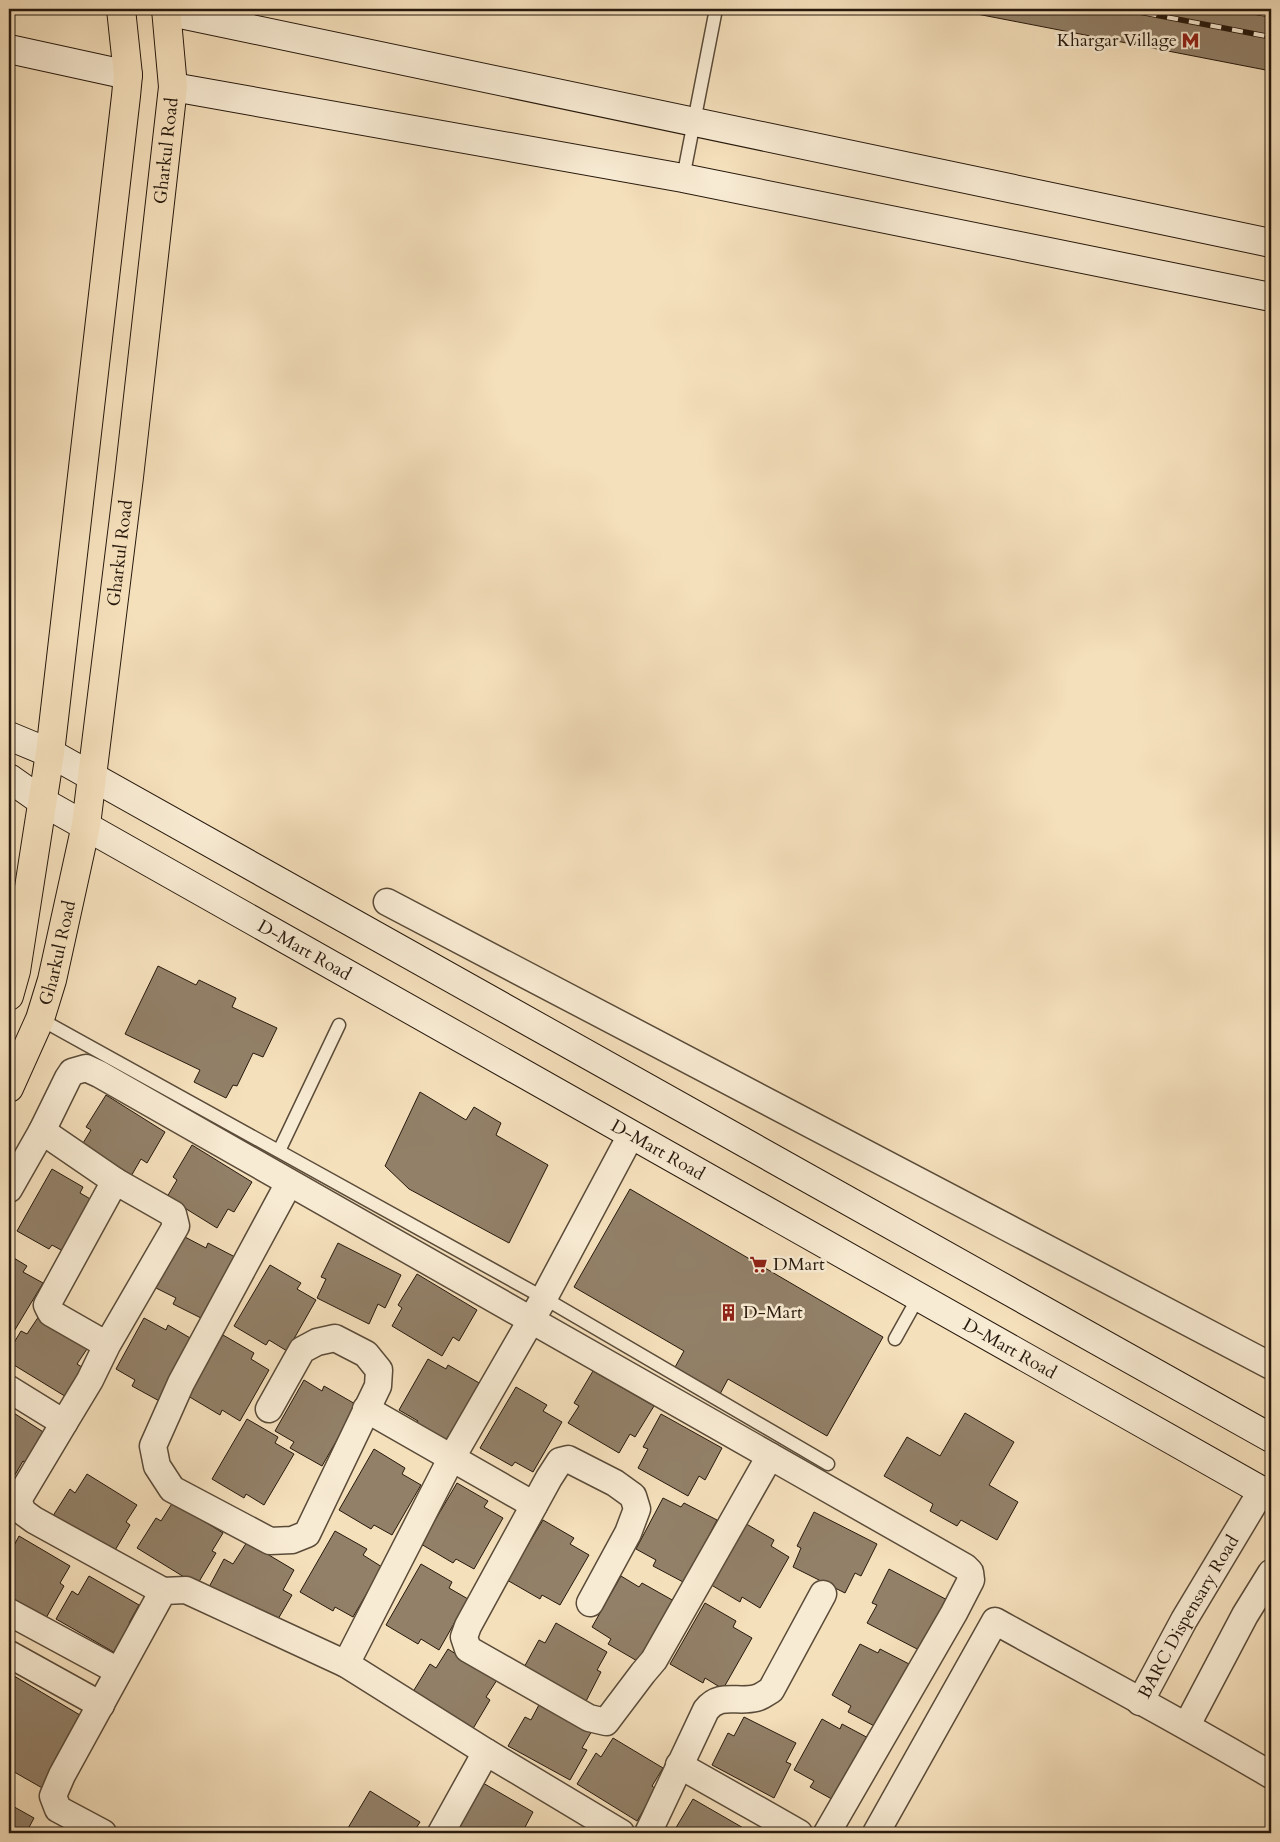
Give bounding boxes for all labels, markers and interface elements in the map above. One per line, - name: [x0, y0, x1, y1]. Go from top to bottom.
- place label: Khargar Village: [1057, 28, 1177, 53]
- metro station icon: Khargar Village: [1181, 30, 1201, 50]
- street label: Gharkul Road: [148, 96, 185, 206]
- street label: Gharkul Road: [101, 498, 139, 608]
- street label: Gharkul Road: [33, 898, 82, 1009]
- street label: D-Mart Road: [253, 914, 356, 987]
- street label: D-Mart Road: [606, 1113, 710, 1187]
- place label: DMart: [773, 1252, 825, 1277]
- supermarket icon: DMart: [749, 1254, 769, 1274]
- place label: D-Mart: [743, 1300, 803, 1325]
- building icon: D-Mart: [719, 1302, 739, 1322]
- street label: D-Mart Road: [958, 1312, 1061, 1385]
- street label: BARC Dispensary Road: [1132, 1530, 1245, 1703]

